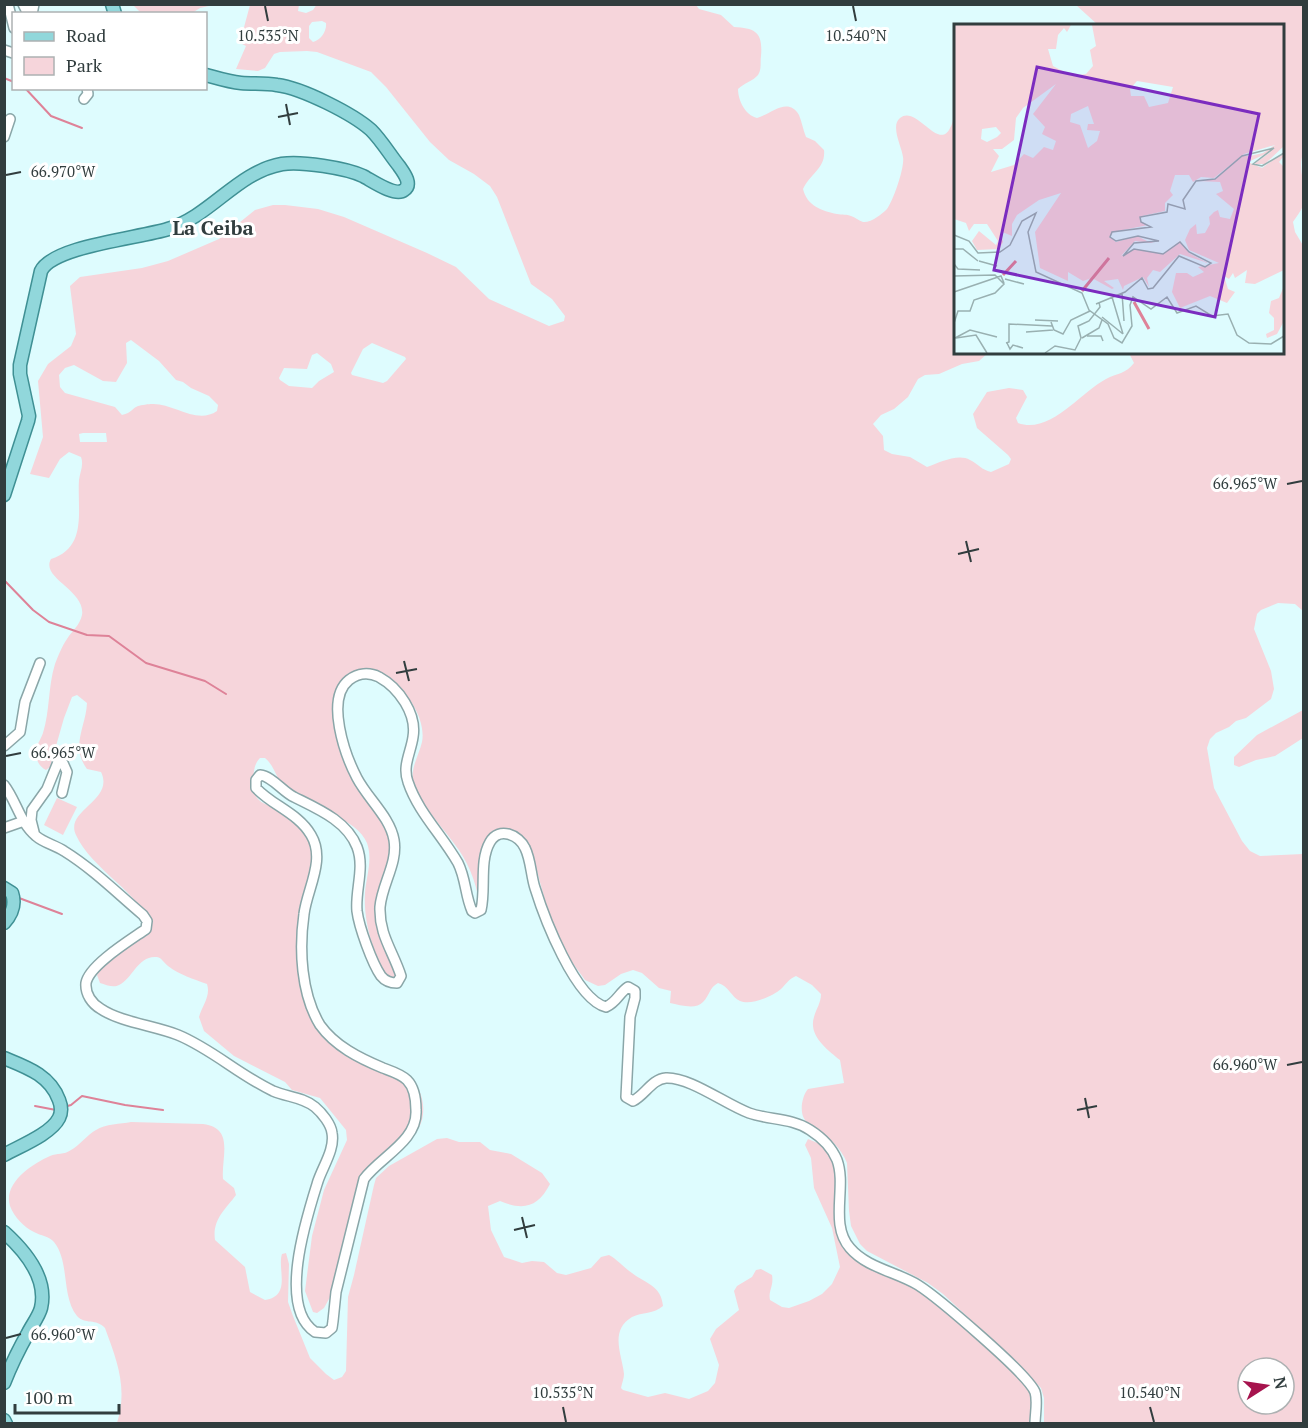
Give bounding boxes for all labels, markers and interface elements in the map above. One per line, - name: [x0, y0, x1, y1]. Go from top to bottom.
- legend: [12, 12, 207, 90]
- text: Road: [66, 23, 106, 47]
- inset map: [954, 24, 1284, 354]
- text: 10.535°N: [237, 25, 299, 45]
- text: 10.540°N: [825, 25, 887, 45]
- text: Park: [66, 53, 103, 77]
- text: 66.970°W: [31, 161, 96, 181]
- district label: La Ceiba: [172, 214, 254, 241]
- text: 66.965°W: [1213, 473, 1278, 493]
- text: 66.965°W: [31, 742, 96, 762]
- text: 66.960°W: [1213, 1054, 1278, 1074]
- text: 66.960°W: [31, 1324, 96, 1344]
- north arrow: [1236, 1356, 1296, 1416]
- text: N: [1269, 1375, 1293, 1391]
- scale bar: [15, 1377, 118, 1415]
- text: 10.535°N: [532, 1382, 594, 1402]
- text: 10.540°N: [1119, 1382, 1181, 1402]
- text: 100 m: [24, 1385, 73, 1409]

